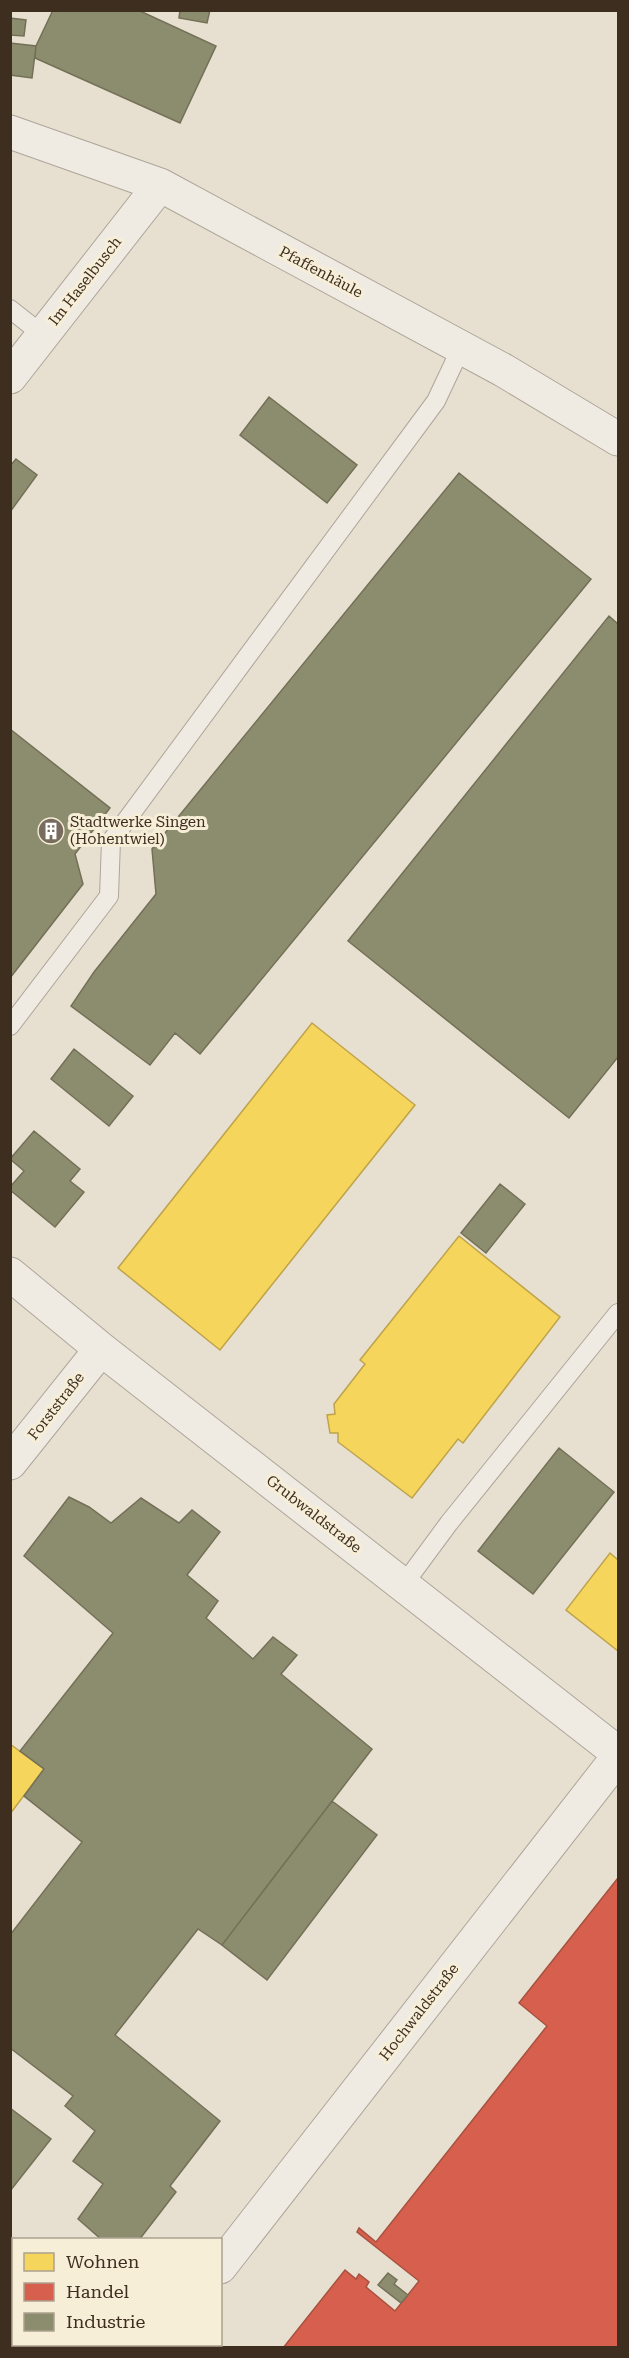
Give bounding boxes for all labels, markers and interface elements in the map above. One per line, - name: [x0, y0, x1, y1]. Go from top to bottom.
- street label: Im Haselbusch: [45, 233, 125, 329]
- street label: Pfaffenhäule: [276, 242, 366, 302]
- place label: Stadtwerke Singen (Hohentwiel): [70, 813, 206, 848]
- building icon: Stadtwerke Singen (Hohentwiel): [36, 816, 66, 846]
- street label: Forststraße: [24, 1369, 88, 1443]
- street label: Grubwaldstraße: [263, 1471, 365, 1557]
- street label: Hochwaldstraße: [375, 1960, 463, 2064]
- legend: [12, 2238, 222, 2346]
- text: Wohnen: [66, 2251, 140, 2272]
- text: Handel: [66, 2281, 129, 2302]
- text: Industrie: [66, 2311, 146, 2332]

